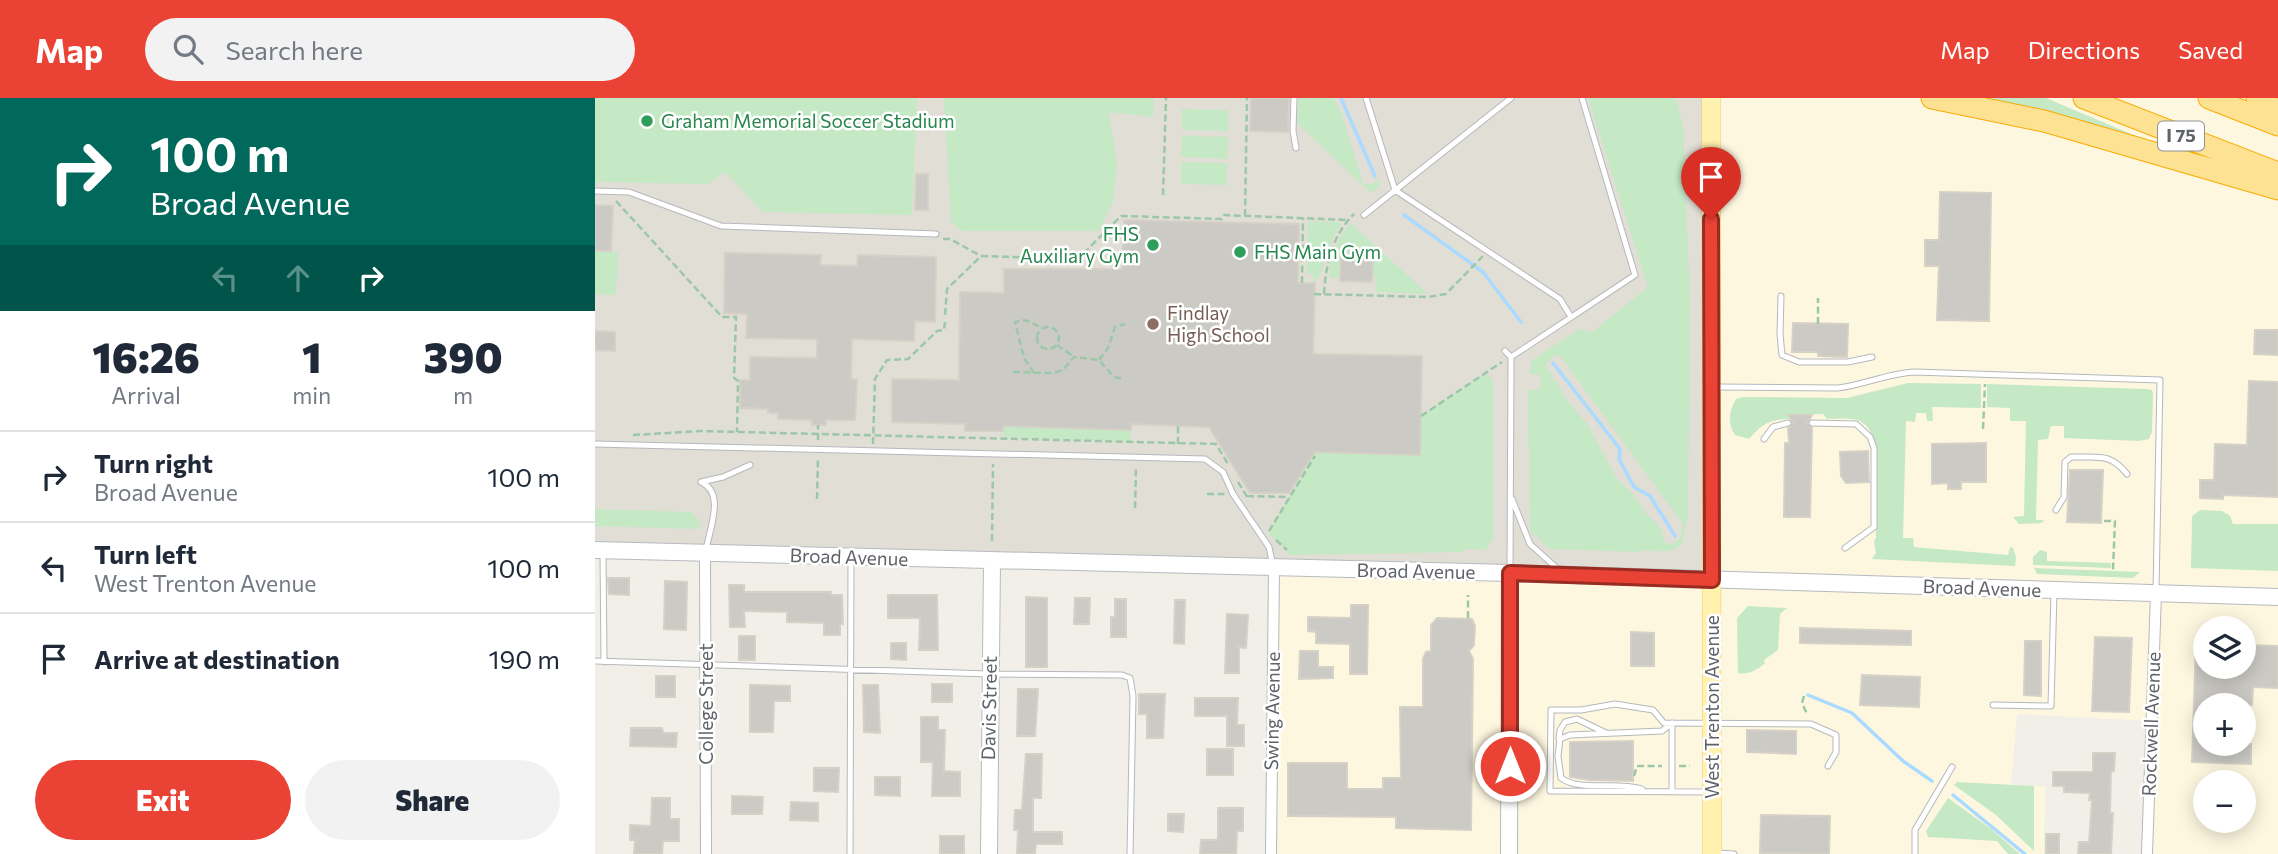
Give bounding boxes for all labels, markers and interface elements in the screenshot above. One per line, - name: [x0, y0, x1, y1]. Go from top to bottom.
- search box: [145, 18, 635, 81]
- text: Map: [35, 29, 103, 70]
- icon: search: [169, 30, 207, 68]
- text: Search here: [225, 34, 363, 65]
- text: Map: [1940, 35, 1990, 64]
- text: Directions: [2028, 35, 2140, 64]
- text: Saved: [2178, 35, 2243, 64]
- place label: Graham Memorial Soccer Stadium: [661, 109, 955, 132]
- marker: Graham Memorial Soccer Stadium: [639, 113, 655, 129]
- text: 100 m: [150, 122, 289, 182]
- road number: I 75: [2158, 122, 2204, 150]
- icon: right: [35, 126, 126, 217]
- pin: [1681, 147, 1741, 219]
- icon: arrive: [1692, 158, 1730, 196]
- text: Broad Avenue: [150, 182, 350, 222]
- place label: FHS Auxiliary Gym: [1020, 222, 1139, 267]
- marker: FHS Auxiliary Gym: [1145, 237, 1161, 253]
- place label: FHS Main Gym: [1254, 240, 1381, 263]
- marker: FHS Main Gym: [1232, 244, 1248, 260]
- icon: left: [206, 259, 244, 297]
- icon: ahead: [279, 259, 317, 297]
- icon: right: [352, 259, 390, 297]
- place label: Findlay High School: [1167, 301, 1270, 346]
- marker: Findlay High School: [1145, 316, 1161, 332]
- text: 16:26: [92, 330, 200, 382]
- text: 1: [302, 330, 322, 382]
- text: 390: [424, 330, 503, 382]
- text: Arrival: [111, 381, 181, 409]
- text: min: [292, 381, 331, 409]
- text: m: [453, 381, 473, 409]
- text: Turn right: [94, 447, 213, 478]
- icon: right: [35, 458, 73, 496]
- text: 100 m: [487, 461, 560, 492]
- text: Broad Avenue: [94, 478, 238, 506]
- text: Turn left: [94, 538, 197, 569]
- street label: Broad Avenue: [789, 543, 909, 570]
- icon: left: [35, 549, 73, 587]
- text: 100 m: [487, 552, 560, 583]
- street label: Broad Avenue: [1356, 558, 1476, 583]
- text: West Trenton Avenue: [94, 569, 316, 597]
- street label: Broad Avenue: [1922, 574, 2042, 601]
- street label: West Trenton Avenue: [1700, 615, 1723, 799]
- map controls: [2193, 616, 2256, 833]
- button: layers: [2193, 616, 2256, 679]
- icon: arrive: [35, 640, 73, 678]
- text: Arrive at destination: [94, 643, 340, 674]
- text: 190 m: [488, 643, 560, 674]
- street label: College Street: [694, 643, 717, 765]
- street label: Swing Avenue: [1259, 651, 1284, 771]
- street label: Rockwell Avenue: [2136, 651, 2165, 797]
- street label: Davis Street: [976, 655, 1001, 760]
- button: +: [2193, 693, 2256, 756]
- position arrow: [1473, 729, 1547, 803]
- button: Exit: [35, 760, 291, 840]
- button: Share: [305, 760, 560, 840]
- button: −: [2193, 770, 2256, 833]

